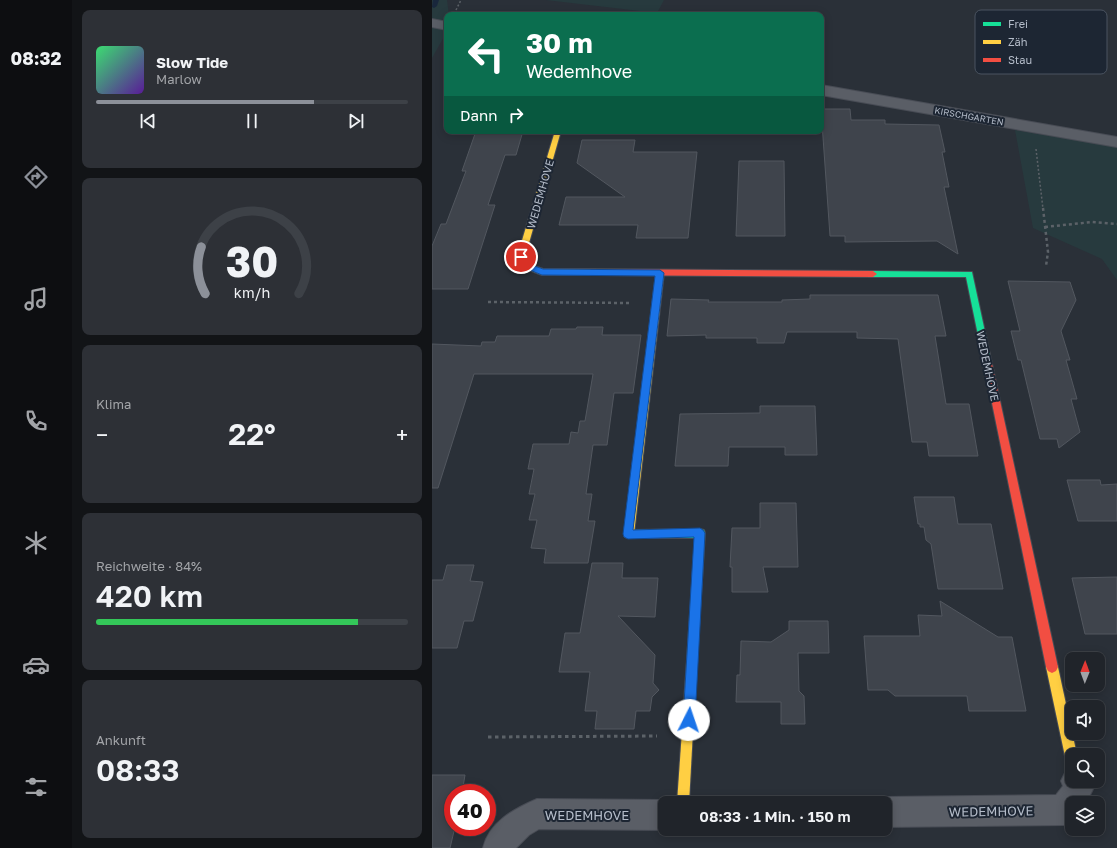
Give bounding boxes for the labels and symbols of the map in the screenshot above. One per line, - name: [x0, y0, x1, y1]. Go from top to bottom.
- legend: [975, 10, 1107, 74]
- text: Frei: [1008, 17, 1028, 30]
- text: Zäh: [1008, 35, 1028, 48]
- text: Stau: [1008, 53, 1032, 66]
- street label: KIRSCHGARTEN: [934, 105, 1004, 127]
- street label: WEDEMHOVE: [524, 158, 556, 230]
- pin: [504, 240, 538, 274]
- street label: WEDEMHOVE: [974, 330, 1002, 403]
- north arrow: [1065, 652, 1105, 692]
- position arrow: [668, 699, 710, 741]
- speed limit sign: 40: [444, 784, 496, 836]
- street label: WEDEMHOVE: [949, 802, 1033, 820]
- street label: WEDEMHOVE: [545, 807, 629, 823]

